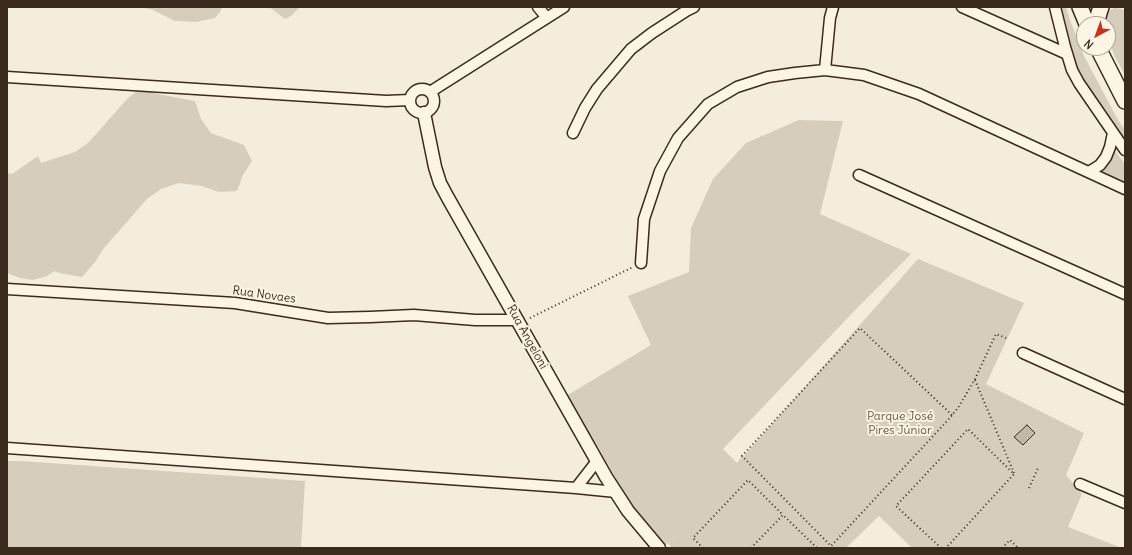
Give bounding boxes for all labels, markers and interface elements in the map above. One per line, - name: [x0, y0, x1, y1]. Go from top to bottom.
- north arrow: [1076, 16, 1116, 56]
- text: N: [1081, 37, 1096, 52]
- street label: Rua Novaes: [231, 283, 297, 307]
- street label: Rua Angeloni: [503, 302, 551, 372]
- park label: Parque José Pires Júnior: [867, 410, 933, 438]

